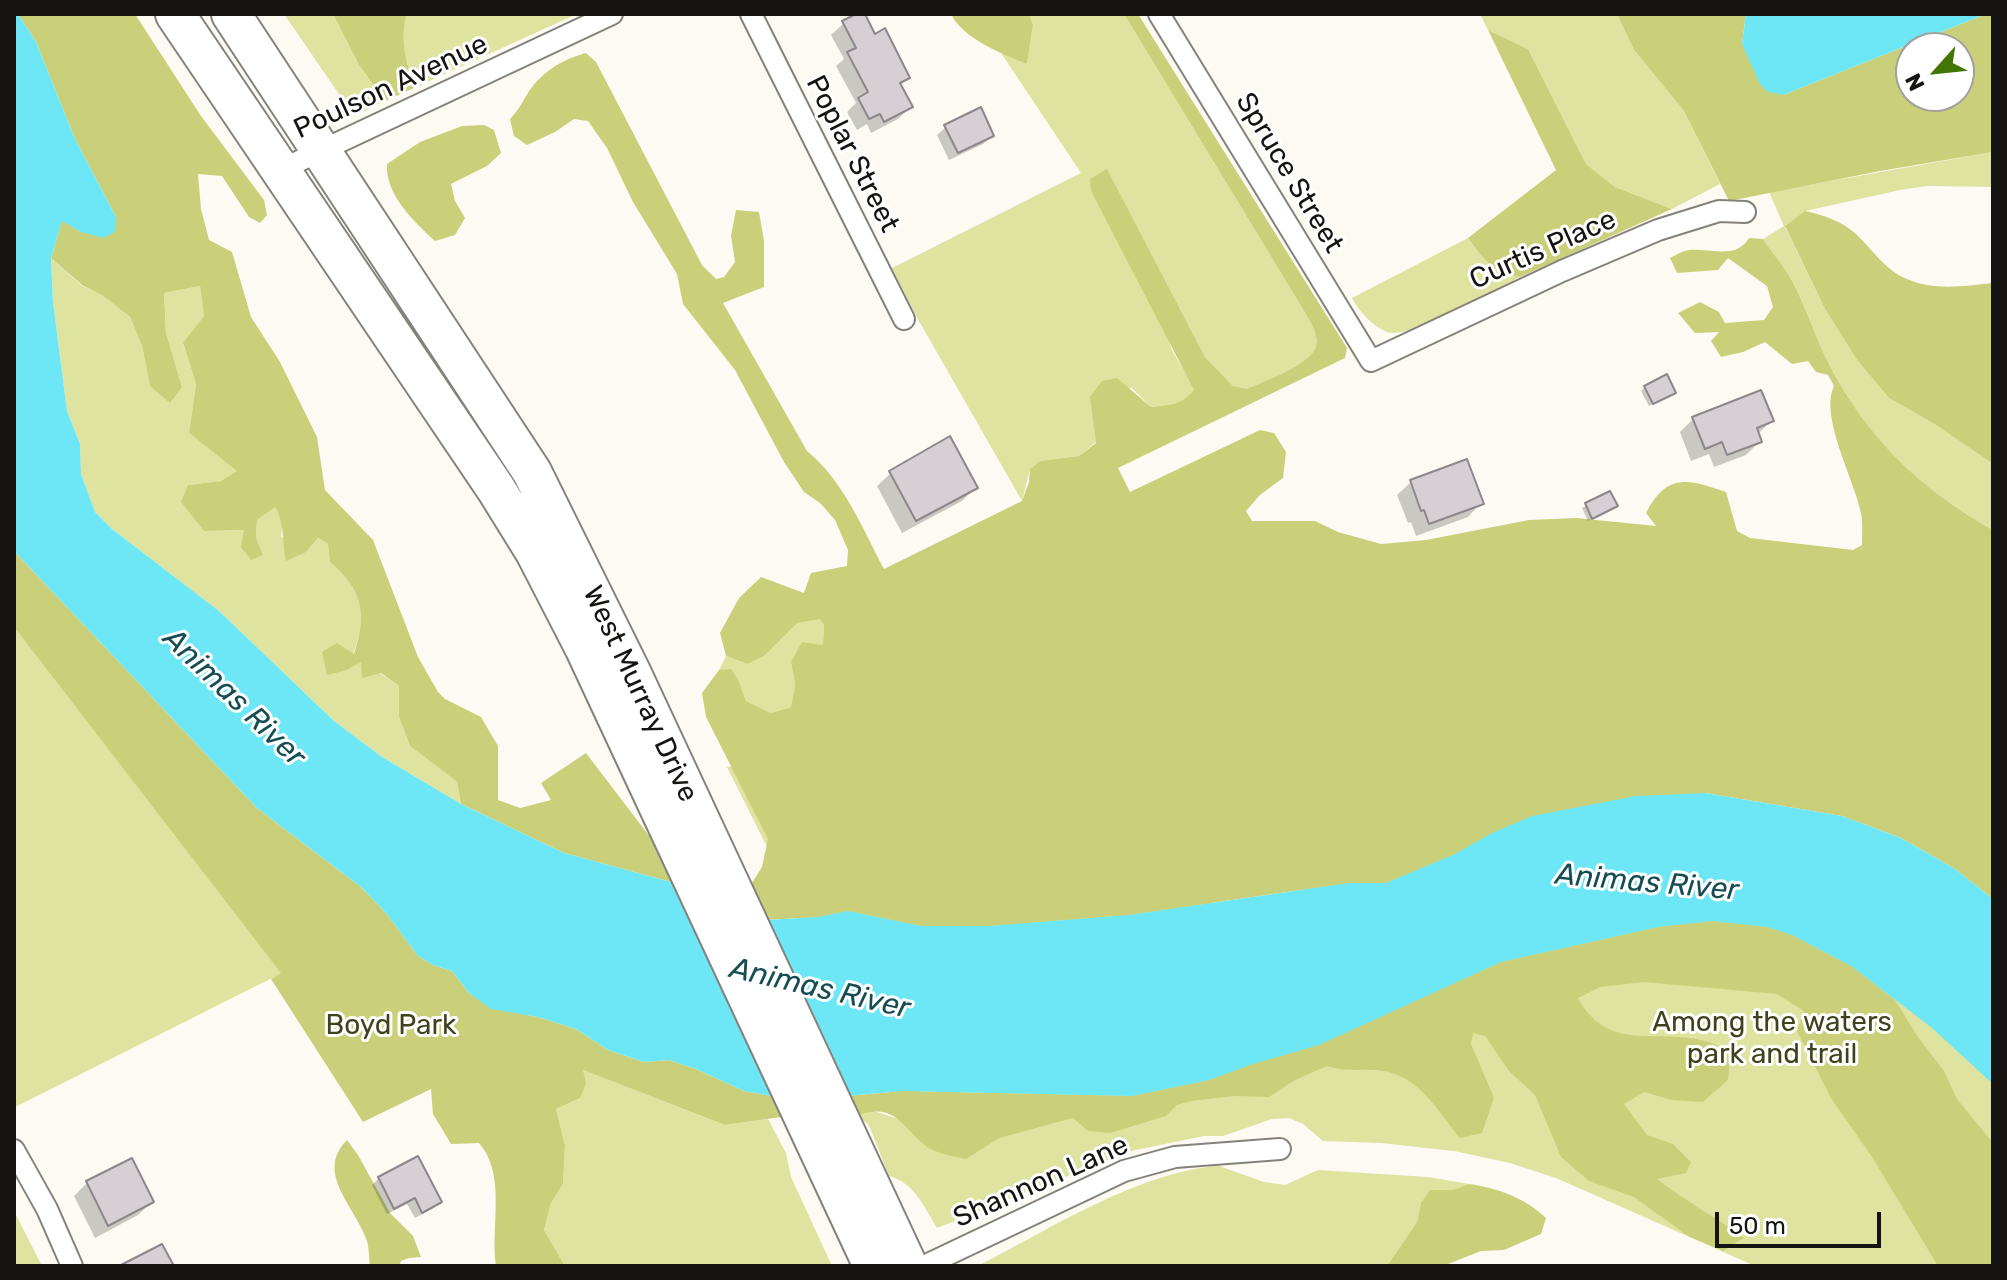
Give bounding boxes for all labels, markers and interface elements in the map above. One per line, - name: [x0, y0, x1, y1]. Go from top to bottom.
- street label: Poulson Avenue: [289, 27, 493, 147]
- north arrow: [1895, 32, 1975, 112]
- text: N: [1899, 69, 1931, 95]
- street label: Poplar Street: [798, 70, 906, 238]
- street label: Spruce Street: [1228, 87, 1350, 259]
- street label: Curtis Place: [1465, 203, 1621, 297]
- street label: West Murray Drive: [575, 581, 705, 807]
- water label: Animas River: [155, 621, 313, 775]
- water label: Animas River: [1554, 857, 1740, 909]
- water label: Animas River: [726, 951, 914, 1027]
- park label: Among the waters park and trail: [1652, 1006, 1892, 1072]
- park label: Boyd Park: [326, 1009, 456, 1043]
- street label: Shannon Lane: [948, 1128, 1134, 1236]
- scale bar: [1719, 1196, 1885, 1246]
- text: 50 m: [1729, 1212, 1786, 1240]

